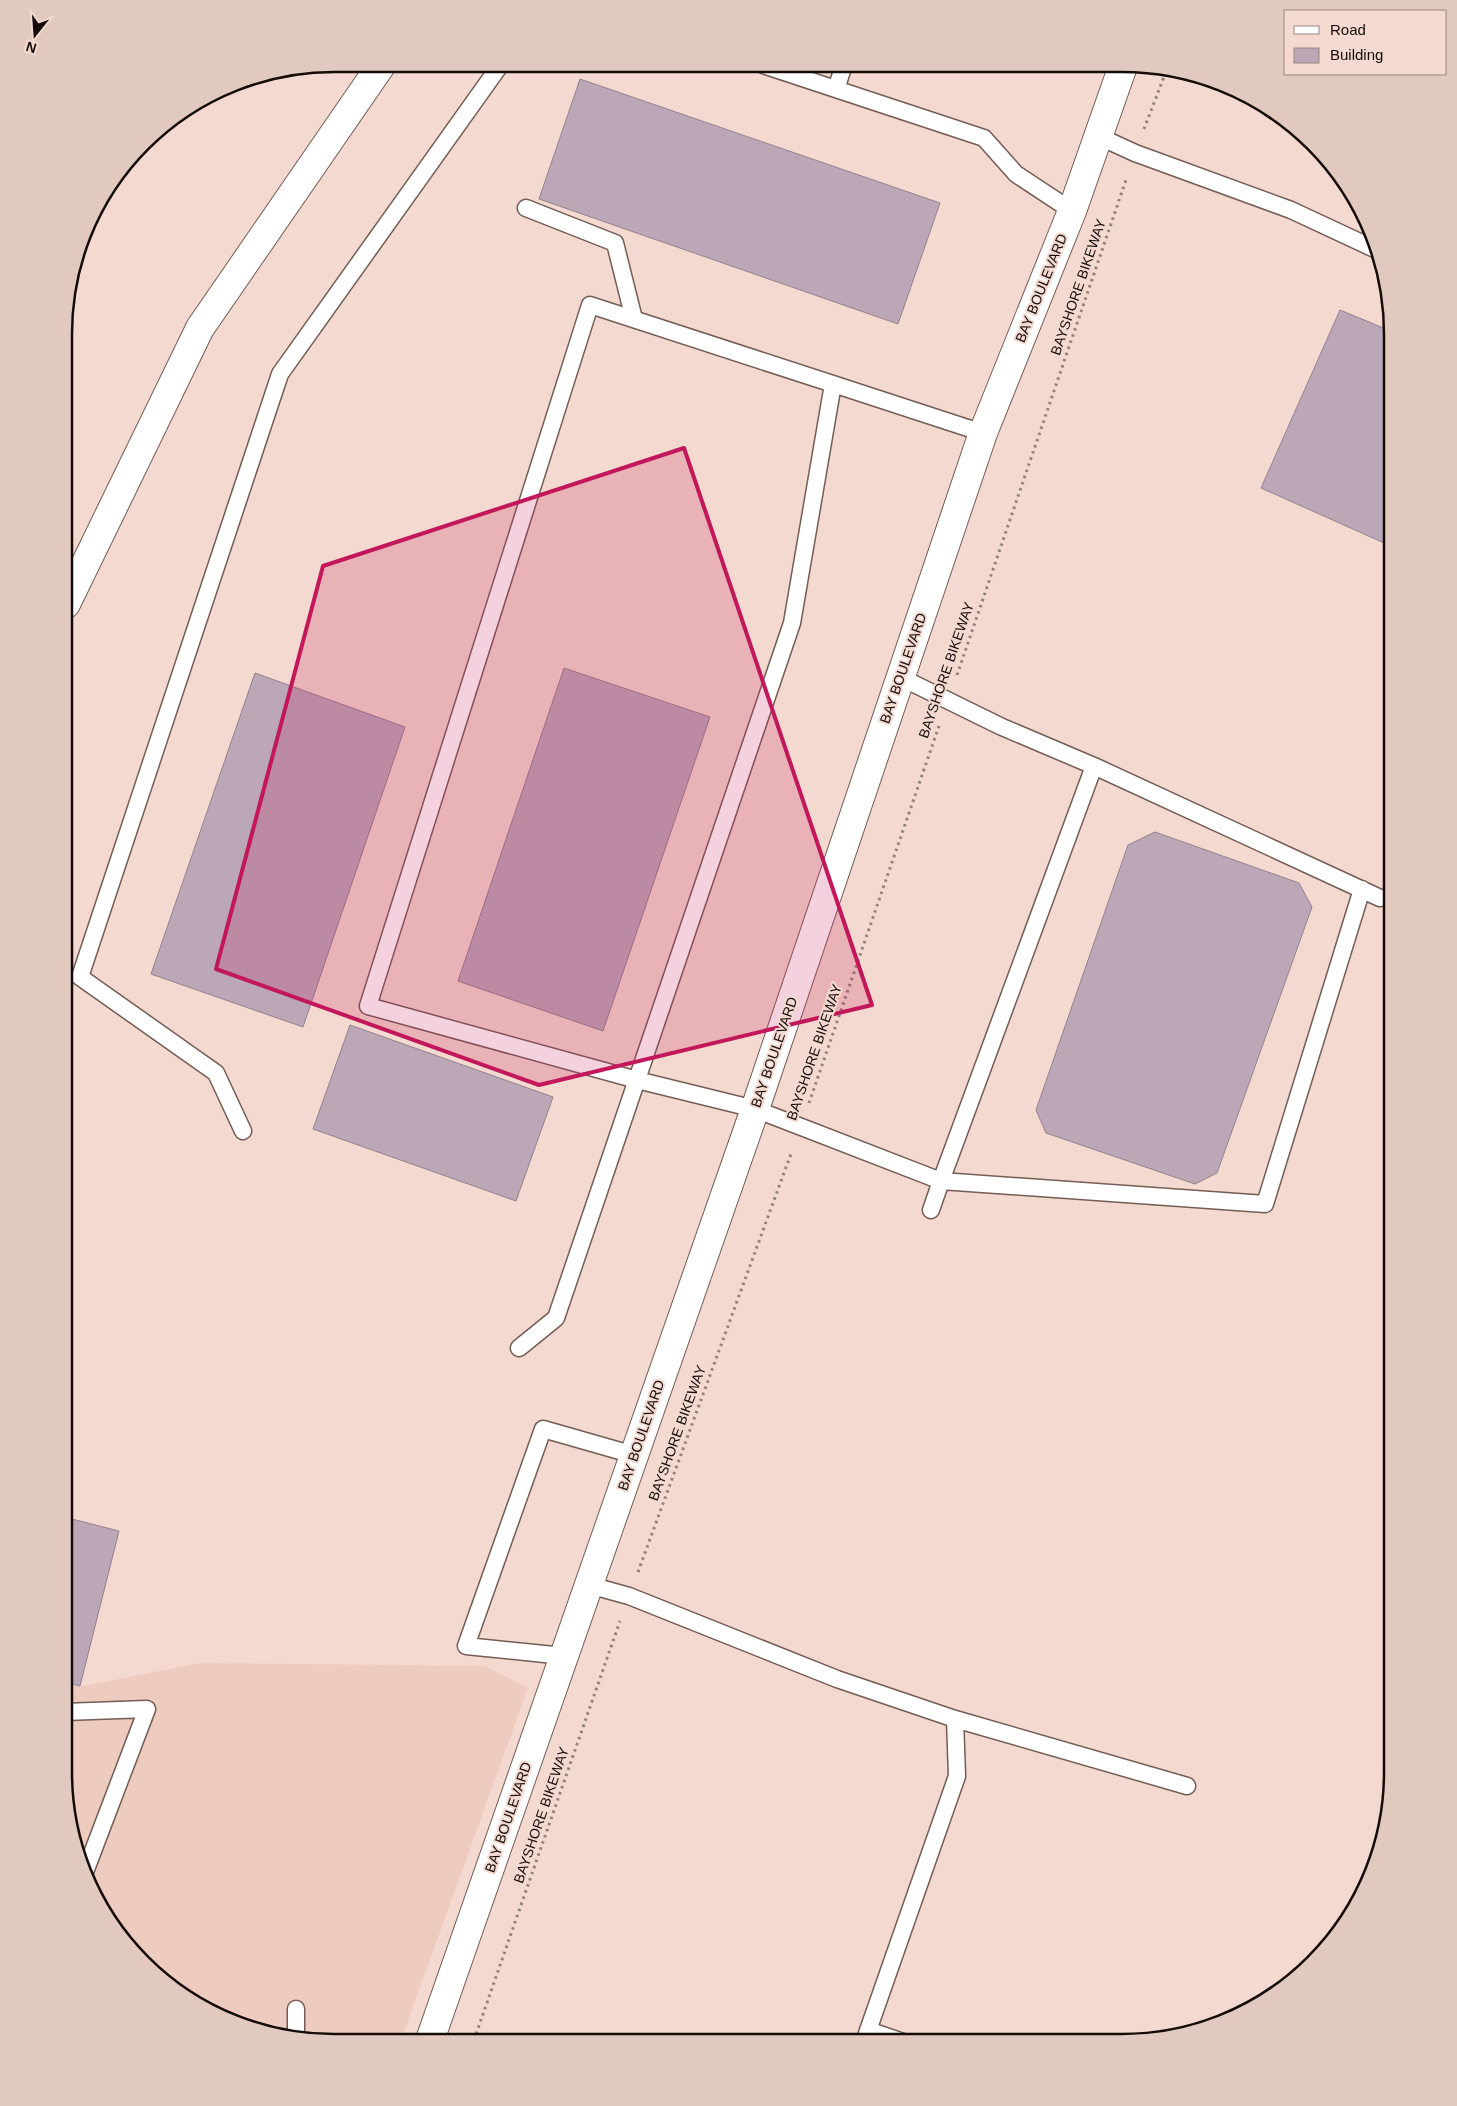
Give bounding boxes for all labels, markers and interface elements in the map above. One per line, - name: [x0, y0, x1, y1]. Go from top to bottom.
- north arrow: [10, 10, 60, 60]
- legend: [1284, 10, 1447, 75]
- text: Road: [1330, 21, 1366, 38]
- text: N: [24, 38, 38, 57]
- text: Building: [1330, 46, 1383, 63]
- street label: BAYSHORE BIKEWAY: [1047, 216, 1109, 357]
- street label: BAY BOULEVARD: [1012, 231, 1070, 345]
- street label: BAYSHORE BIKEWAY: [915, 599, 977, 740]
- street label: BAY BOULEVARD: [877, 611, 929, 725]
- street label: BAYSHORE BIKEWAY: [783, 981, 845, 1122]
- street label: BAY BOULEVARD: [748, 995, 800, 1109]
- street label: BAYSHORE BIKEWAY: [645, 1363, 709, 1503]
- street label: BAY BOULEVARD: [615, 1378, 667, 1492]
- street label: BAYSHORE BIKEWAY: [510, 1744, 572, 1885]
- street label: BAY BOULEVARD: [482, 1760, 534, 1874]

